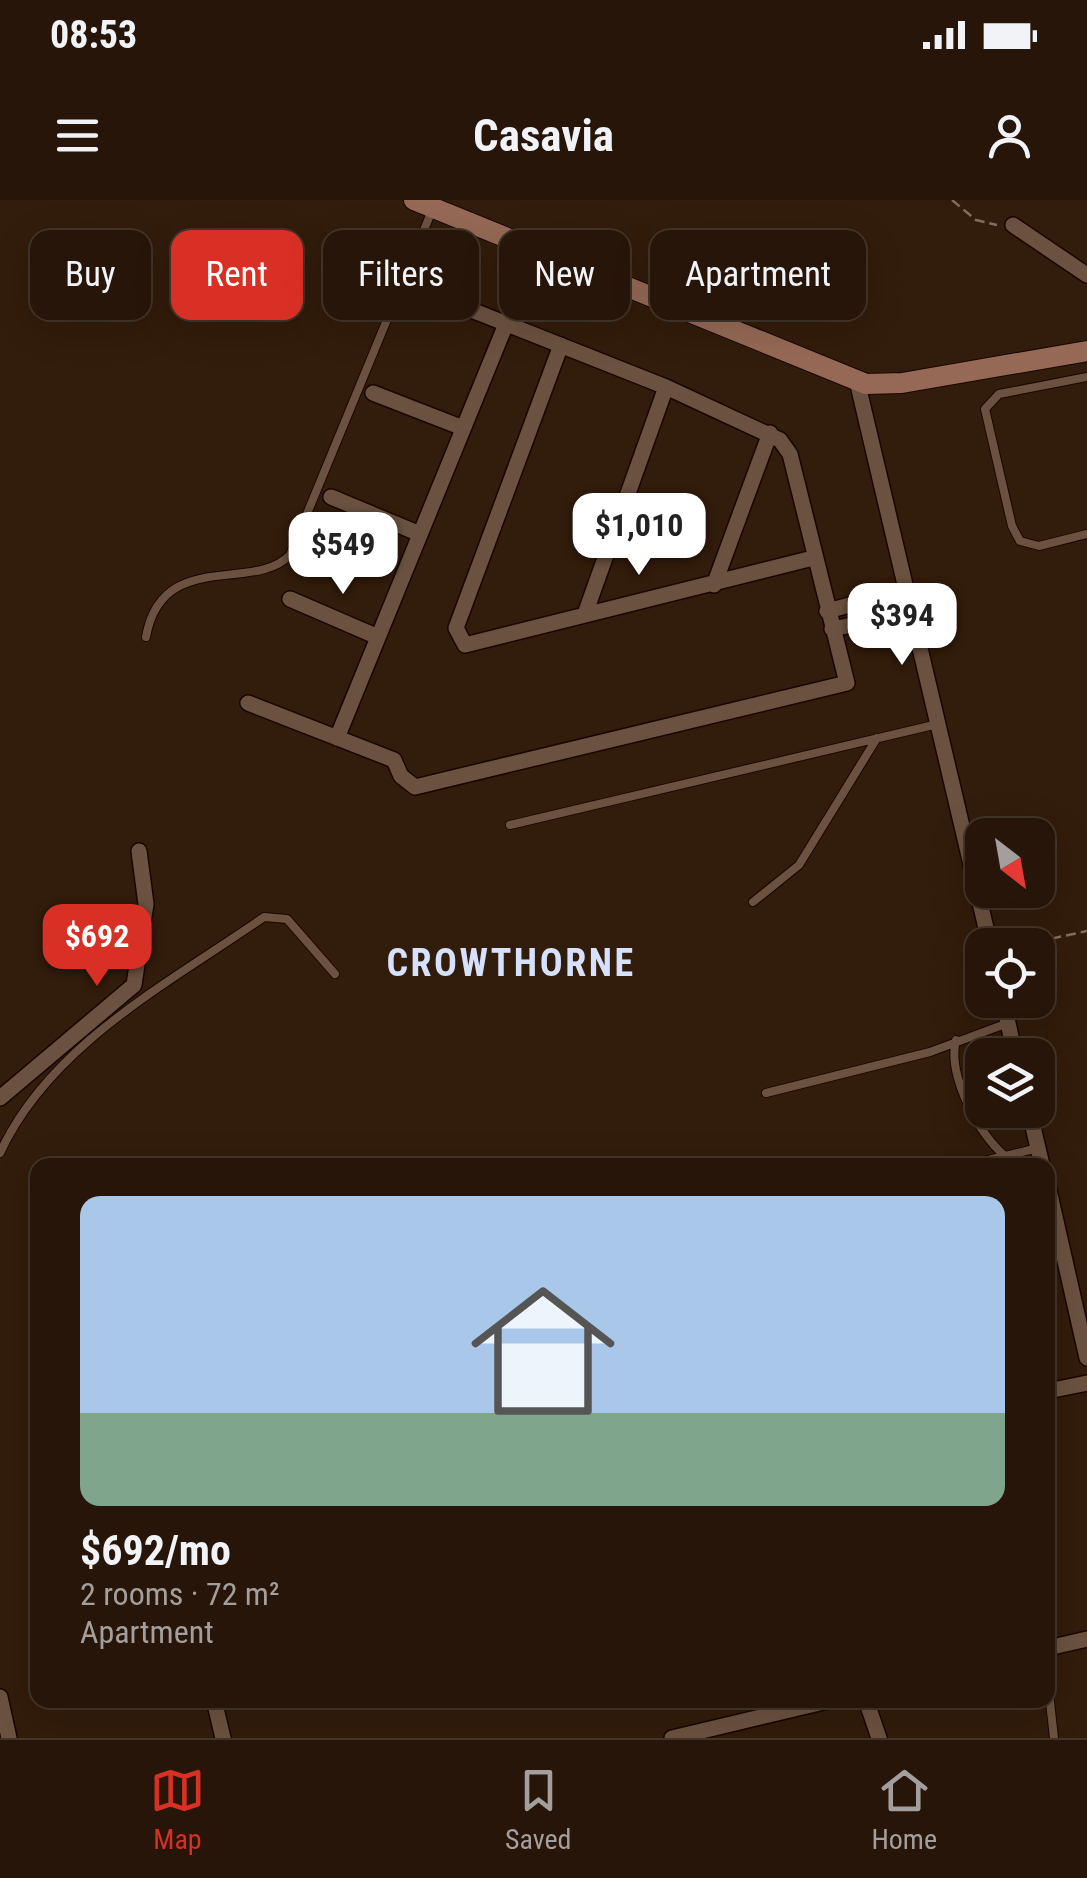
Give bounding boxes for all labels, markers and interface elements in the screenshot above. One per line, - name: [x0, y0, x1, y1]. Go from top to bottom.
- text: 08:53: [50, 13, 137, 57]
- icon: menu: [50, 108, 105, 163]
- icon: person: [982, 108, 1037, 163]
- text: Casavia: [473, 109, 614, 162]
- chip: Buy: [30, 230, 151, 320]
- chip: Rent: [171, 230, 303, 320]
- chip: Filters: [323, 230, 479, 320]
- chip: New: [499, 230, 630, 320]
- chip: Apartment: [650, 230, 866, 320]
- pin: $1,010: [558, 493, 720, 578]
- text: $1,010: [595, 506, 683, 544]
- pin: $549: [284, 512, 402, 597]
- text: $549: [311, 525, 375, 563]
- pin: $394: [843, 583, 961, 668]
- text: $394: [870, 596, 934, 634]
- north arrow: [965, 818, 1055, 908]
- map controls: [965, 818, 1055, 1128]
- pin: $692: [38, 904, 156, 989]
- text: $692: [65, 917, 129, 955]
- button: locate: [965, 928, 1055, 1018]
- district label: CROWTHORNE: [386, 941, 636, 985]
- button: layers: [965, 1038, 1055, 1128]
- icon: home: [453, 1261, 633, 1441]
- text: $692/mo: [80, 1526, 231, 1575]
- text: 2 rooms · 72 m²: [80, 1575, 279, 1613]
- text: Apartment: [80, 1613, 214, 1651]
- tab: Map: [150, 1763, 205, 1856]
- tab: Saved: [505, 1763, 571, 1856]
- tab: Home: [871, 1763, 937, 1856]

